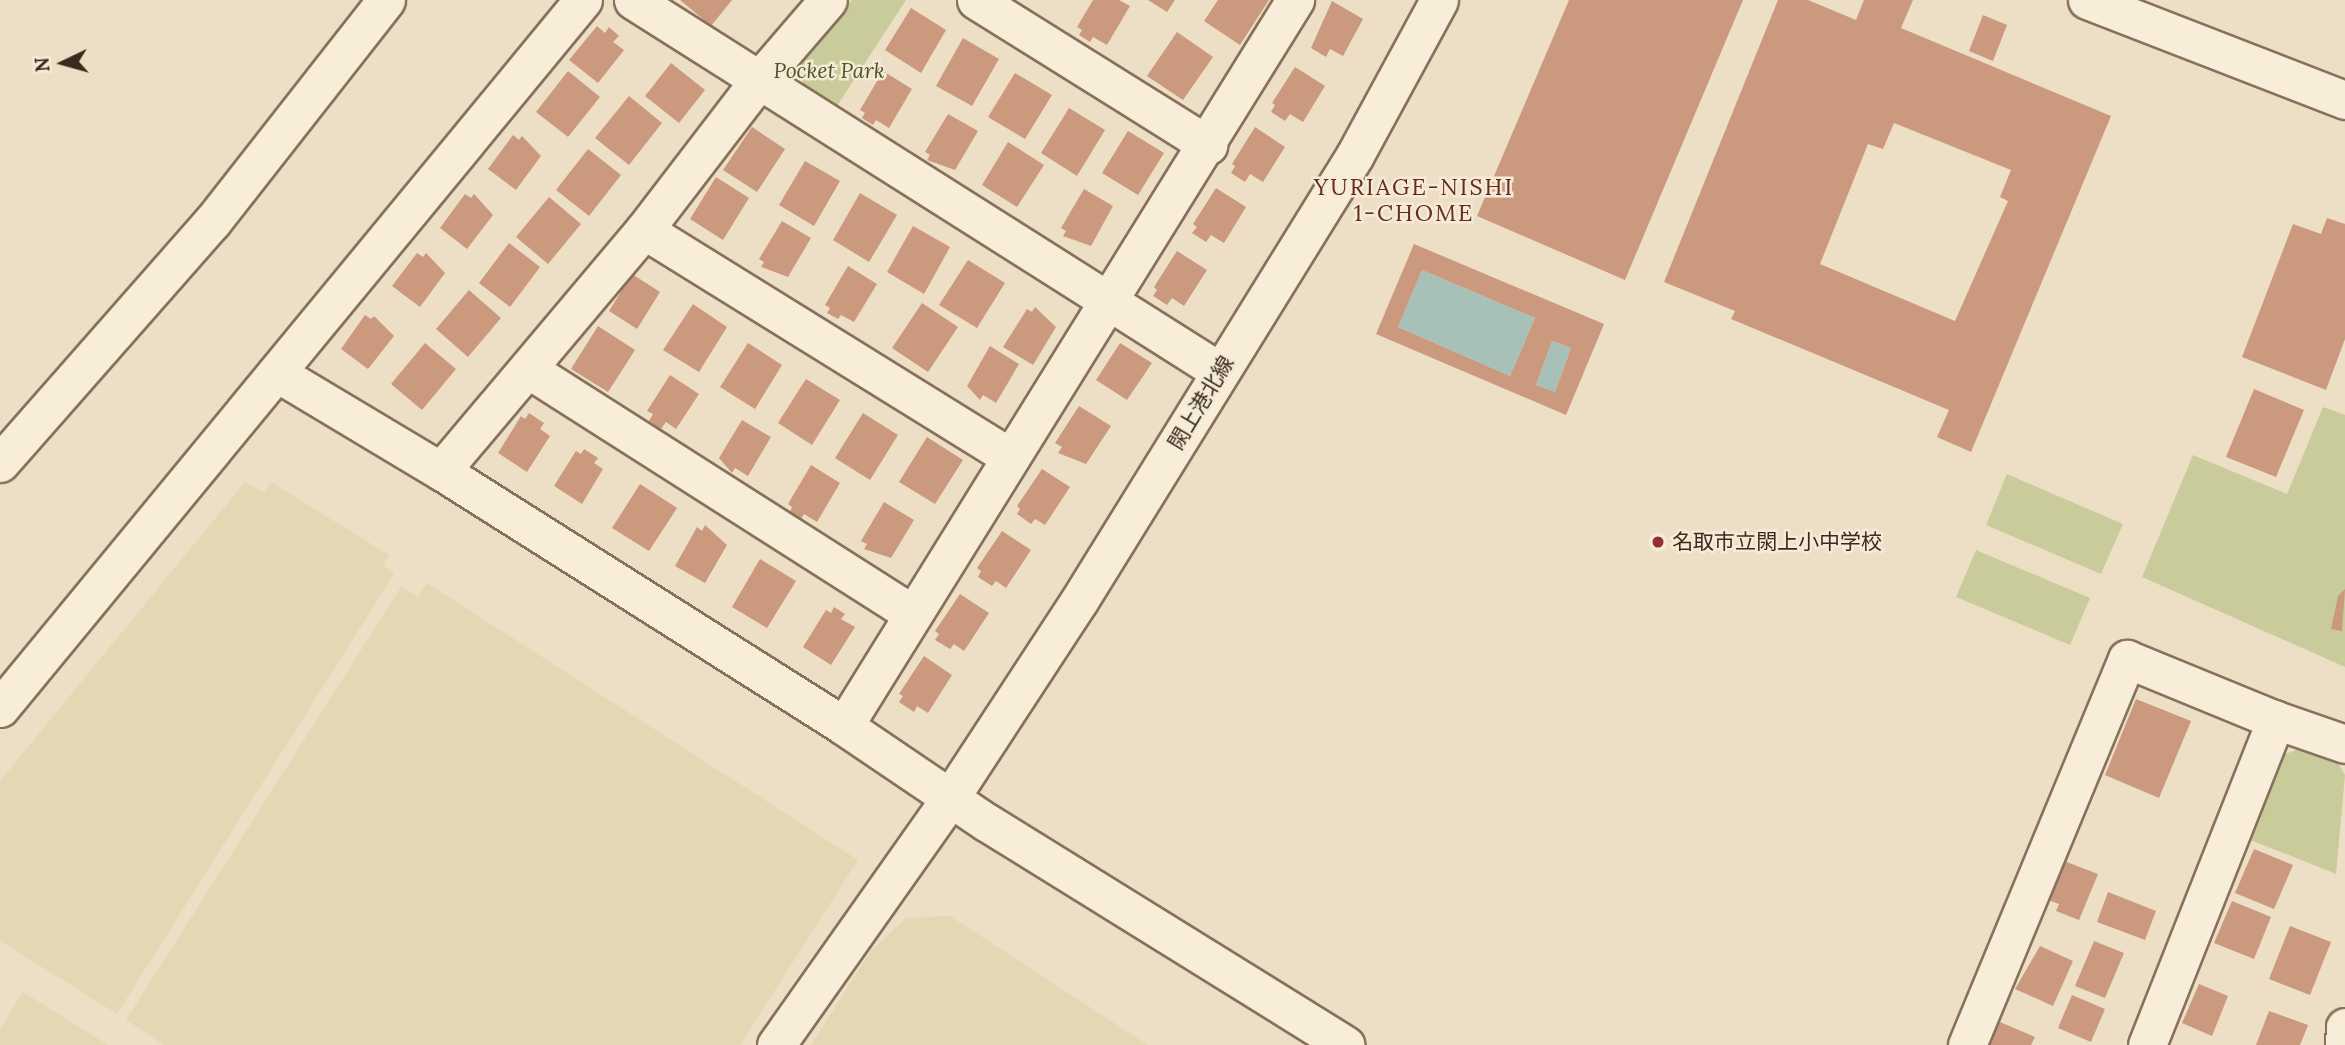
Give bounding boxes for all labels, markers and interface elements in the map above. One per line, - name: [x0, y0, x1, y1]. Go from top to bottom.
- north arrow: [28, 28, 98, 98]
- text: N: [29, 56, 55, 73]
- park label: Pocket Park: [773, 58, 885, 84]
- district label: YURIAGE-NISHI 1-CHOME: [1315, 173, 1513, 227]
- street label: 閖上港北線: [1163, 352, 1239, 454]
- place label: 名取市立閖上小中学校: [1672, 529, 1882, 555]
- marker: 名取市立閖上小中学校: [1650, 534, 1666, 550]

